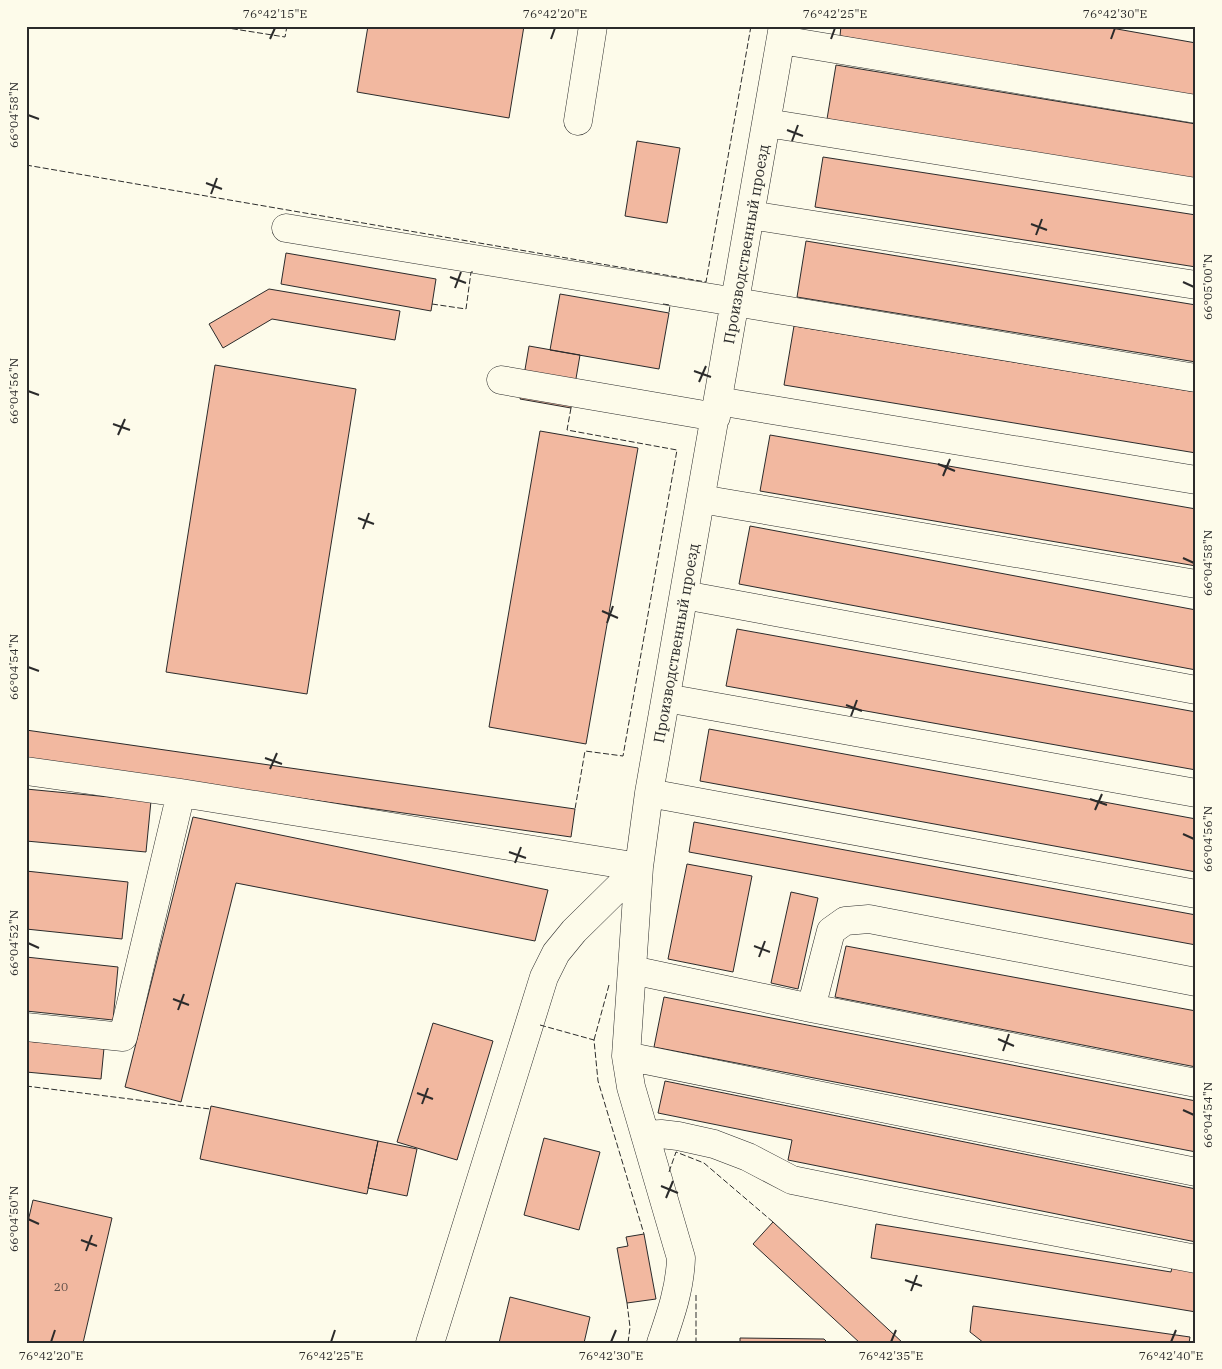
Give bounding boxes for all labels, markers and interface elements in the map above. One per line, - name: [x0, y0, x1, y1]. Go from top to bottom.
- text: 76°42'15"E: [243, 6, 307, 21]
- text: 76°42'20"E: [523, 6, 587, 21]
- text: 76°42'25"E: [803, 6, 867, 21]
- text: 76°42'30"E: [1083, 6, 1147, 21]
- text: 66°04'58"N: [6, 82, 21, 148]
- street label: Производственный проезд: [719, 143, 773, 345]
- text: 66°05'00"N: [1200, 254, 1215, 320]
- text: 66°04'56"N: [6, 358, 21, 424]
- text: 66°04'58"N: [1200, 530, 1215, 596]
- street label: Производственный проезд: [649, 542, 703, 744]
- text: 66°04'54"N: [6, 634, 21, 700]
- text: 66°04'56"N: [1200, 806, 1215, 872]
- text: 66°04'52"N: [6, 910, 21, 976]
- text: 66°04'54"N: [1200, 1082, 1215, 1148]
- text: 66°04'50"N: [6, 1186, 21, 1252]
- house number: 20: [54, 1279, 68, 1294]
- text: 76°42'20"E: [19, 1348, 83, 1363]
- text: 76°42'25"E: [299, 1348, 363, 1363]
- text: 76°42'30"E: [579, 1348, 643, 1363]
- text: 76°42'35"E: [859, 1348, 923, 1363]
- text: 76°42'40"E: [1139, 1348, 1203, 1363]

